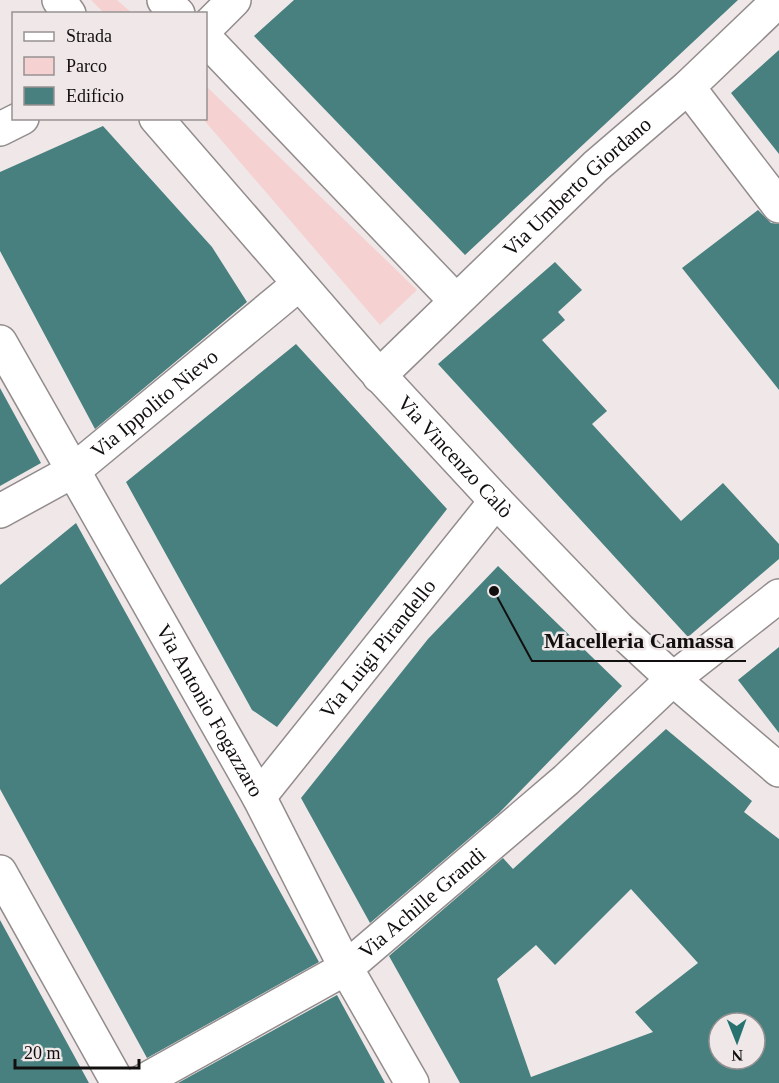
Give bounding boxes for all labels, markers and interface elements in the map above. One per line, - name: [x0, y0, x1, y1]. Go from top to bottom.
- legend: [12, 12, 207, 120]
- text: Strada: [66, 26, 112, 46]
- text: Parco: [66, 56, 107, 76]
- text: Edificio: [66, 86, 124, 106]
- street label: Via Umberto Giordano: [498, 112, 656, 261]
- street label: Via Ippolito Nievo: [86, 344, 223, 463]
- street label: Via Vincenzo Calò: [393, 391, 518, 523]
- street label: Via Luigi Pirandello: [315, 574, 441, 723]
- street label: Via Antonio Fogazzaro: [151, 620, 268, 801]
- callout: Macelleria Camassa: [532, 621, 746, 661]
- text: Macelleria Camassa: [544, 628, 734, 653]
- street label: Via Achille Grandi: [354, 842, 490, 964]
- north arrow: [707, 1011, 767, 1071]
- scale bar: [15, 1032, 140, 1070]
- text: 20 m: [24, 1043, 61, 1063]
- text: N: [731, 1047, 743, 1064]

